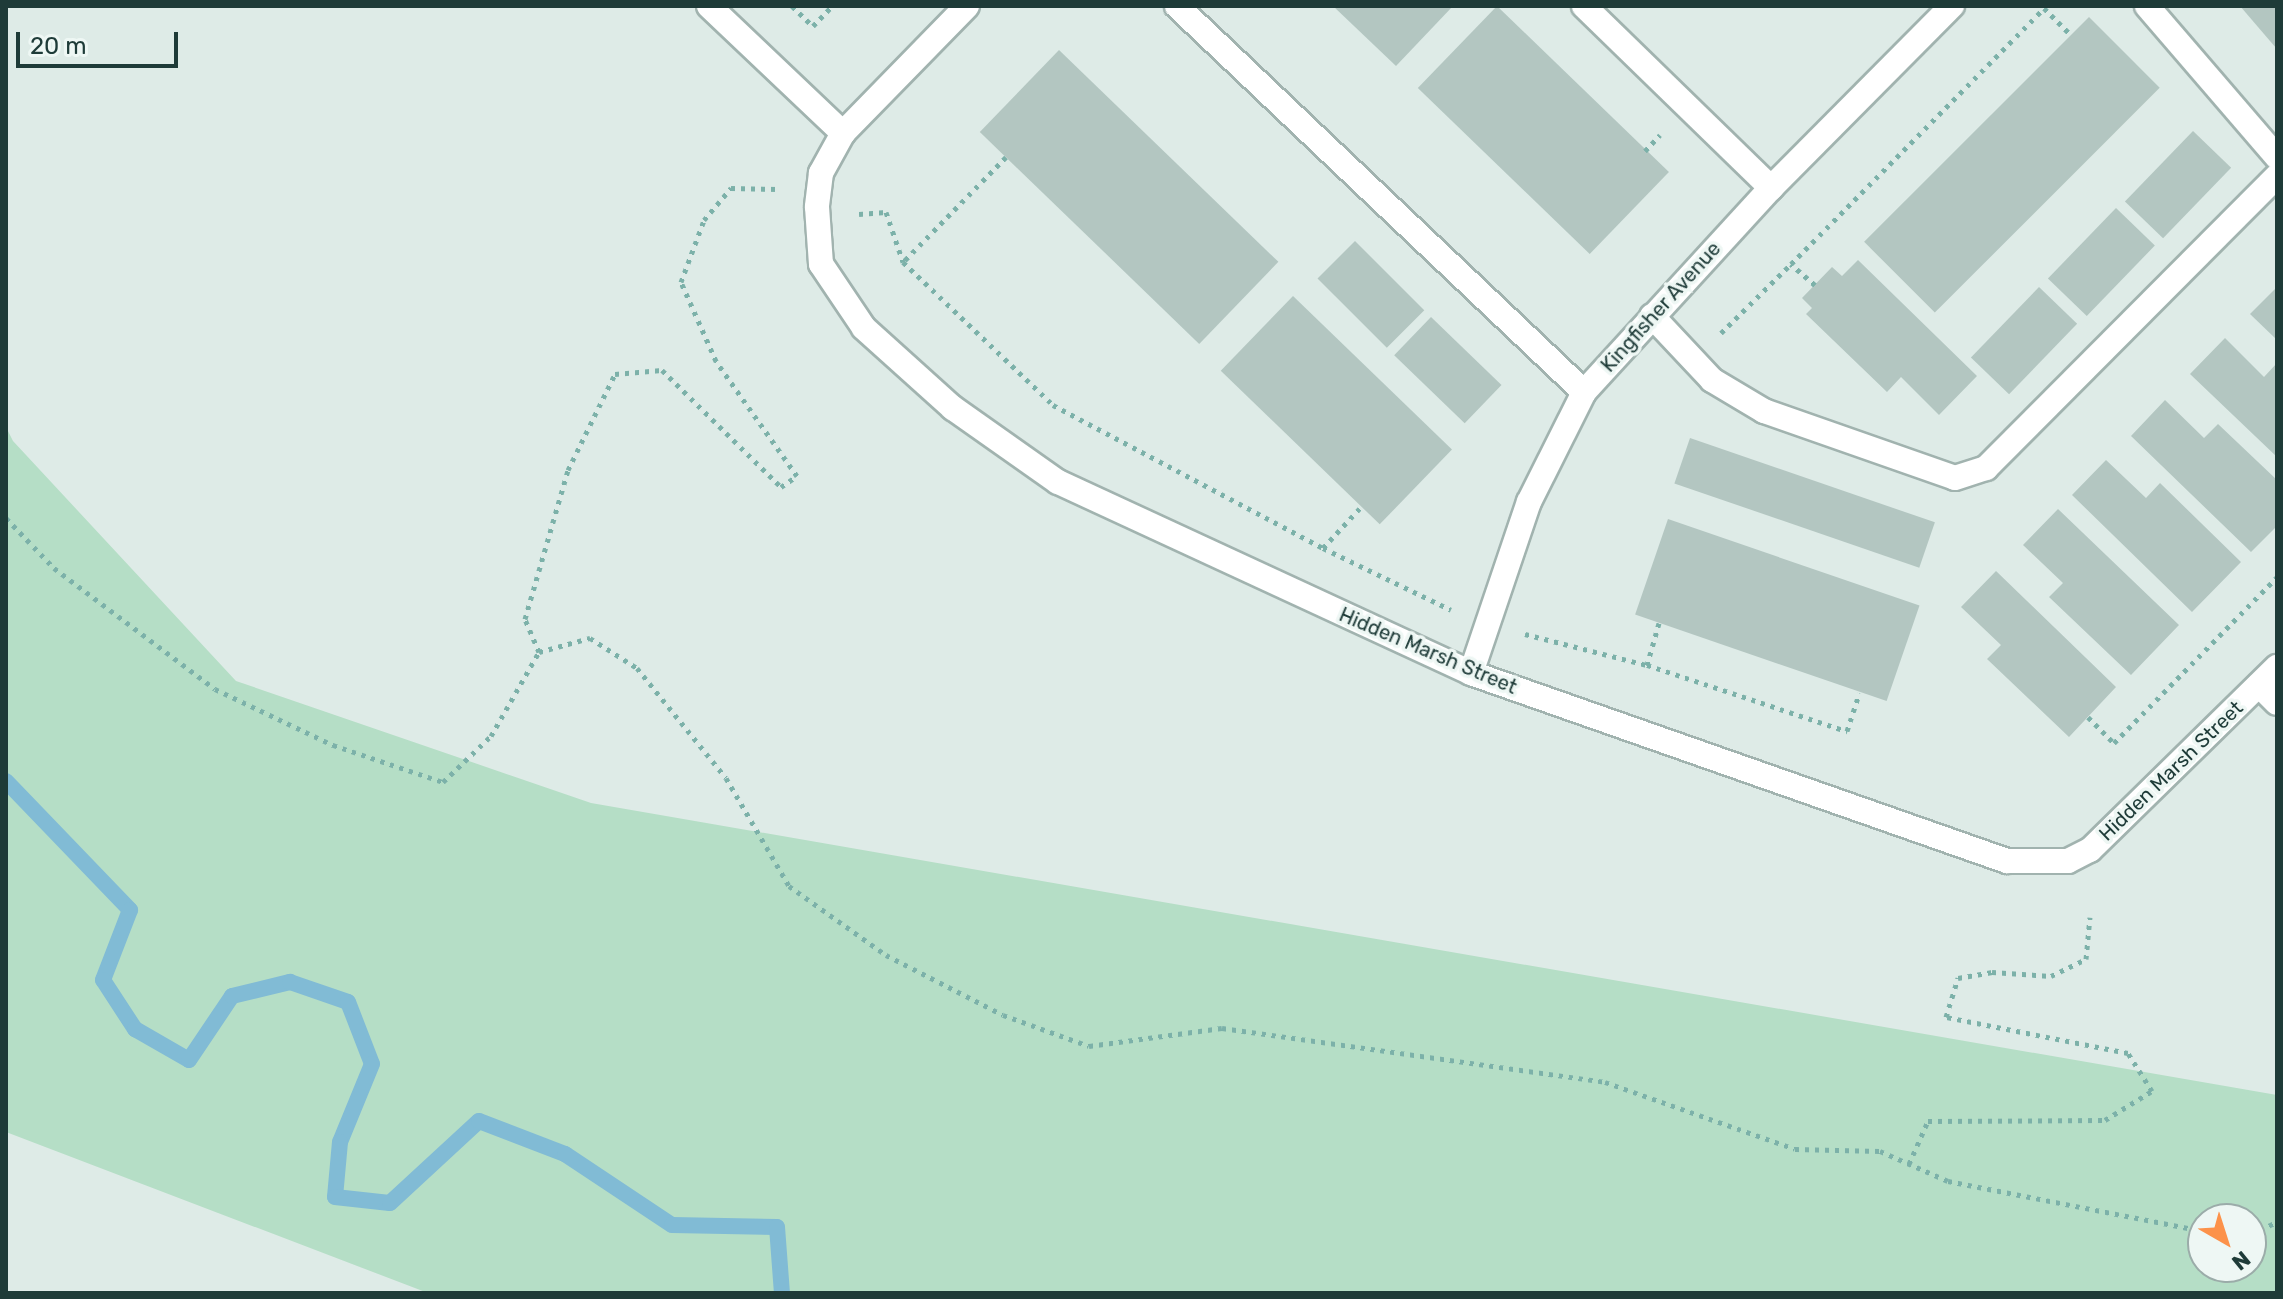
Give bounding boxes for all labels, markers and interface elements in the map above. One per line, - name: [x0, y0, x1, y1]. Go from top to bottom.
- scale bar: [20, 16, 182, 66]
- text: 20 m: [30, 32, 87, 60]
- street label: Kingfisher Avenue: [1596, 237, 1726, 377]
- street label: Hidden Marsh Street: [1336, 603, 1520, 699]
- street label: Hidden Marsh Street: [2094, 696, 2248, 846]
- north arrow: [2187, 1203, 2267, 1283]
- text: N: [2227, 1245, 2256, 1276]

